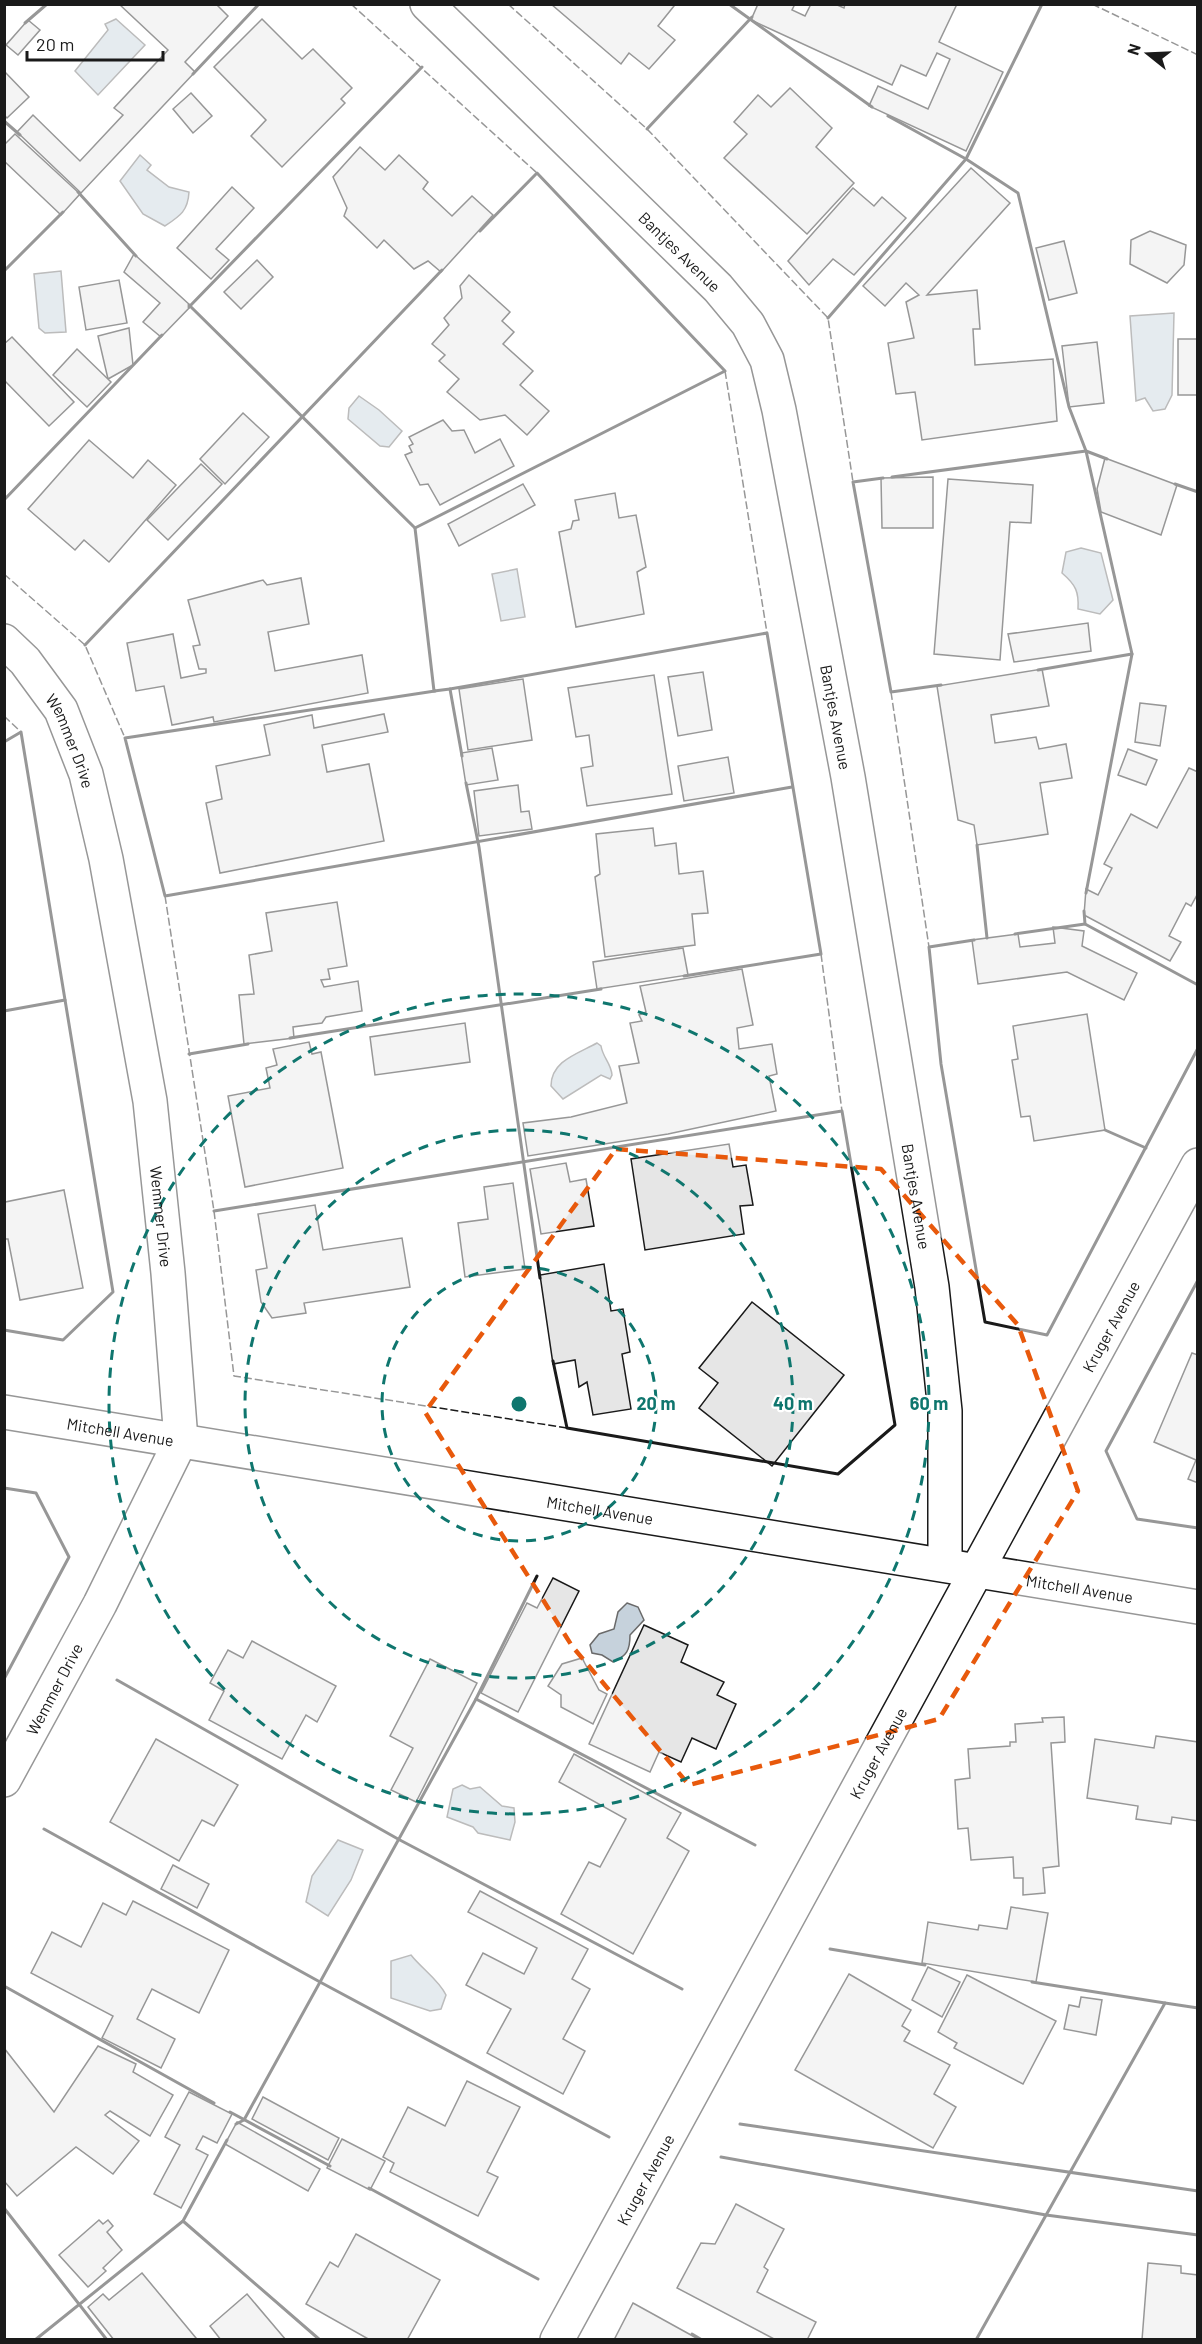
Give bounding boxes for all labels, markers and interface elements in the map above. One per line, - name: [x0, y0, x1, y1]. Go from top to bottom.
- scale bar: [27, 24, 164, 62]
- north arrow: [1118, 24, 1178, 84]
- text: 20 m: [36, 33, 74, 55]
- text: N: [1123, 41, 1144, 57]
- street label: Bantjes Avenue: [636, 207, 725, 295]
- street label: Bantjes Avenue: [818, 663, 856, 771]
- street label: Wemmer Drive: [42, 689, 98, 790]
- street label: Bantjes Avenue: [899, 1142, 935, 1250]
- street label: Wemmer Drive: [147, 1165, 177, 1268]
- street label: Kruger Avenue: [1078, 1277, 1143, 1375]
- text: 20 m: [637, 1392, 675, 1414]
- text: 40 m: [773, 1392, 813, 1414]
- text: 60 m: [910, 1392, 948, 1414]
- centre of rings: [509, 1394, 529, 1414]
- street label: Mitchell Avenue: [66, 1413, 175, 1449]
- street label: Mitchell Avenue: [545, 1491, 655, 1527]
- street label: Mitchell Avenue: [1025, 1570, 1135, 1606]
- street label: Wemmer Drive: [22, 1640, 86, 1738]
- street label: Kruger Avenue: [845, 1704, 910, 1802]
- street label: Kruger Avenue: [612, 2130, 677, 2228]

